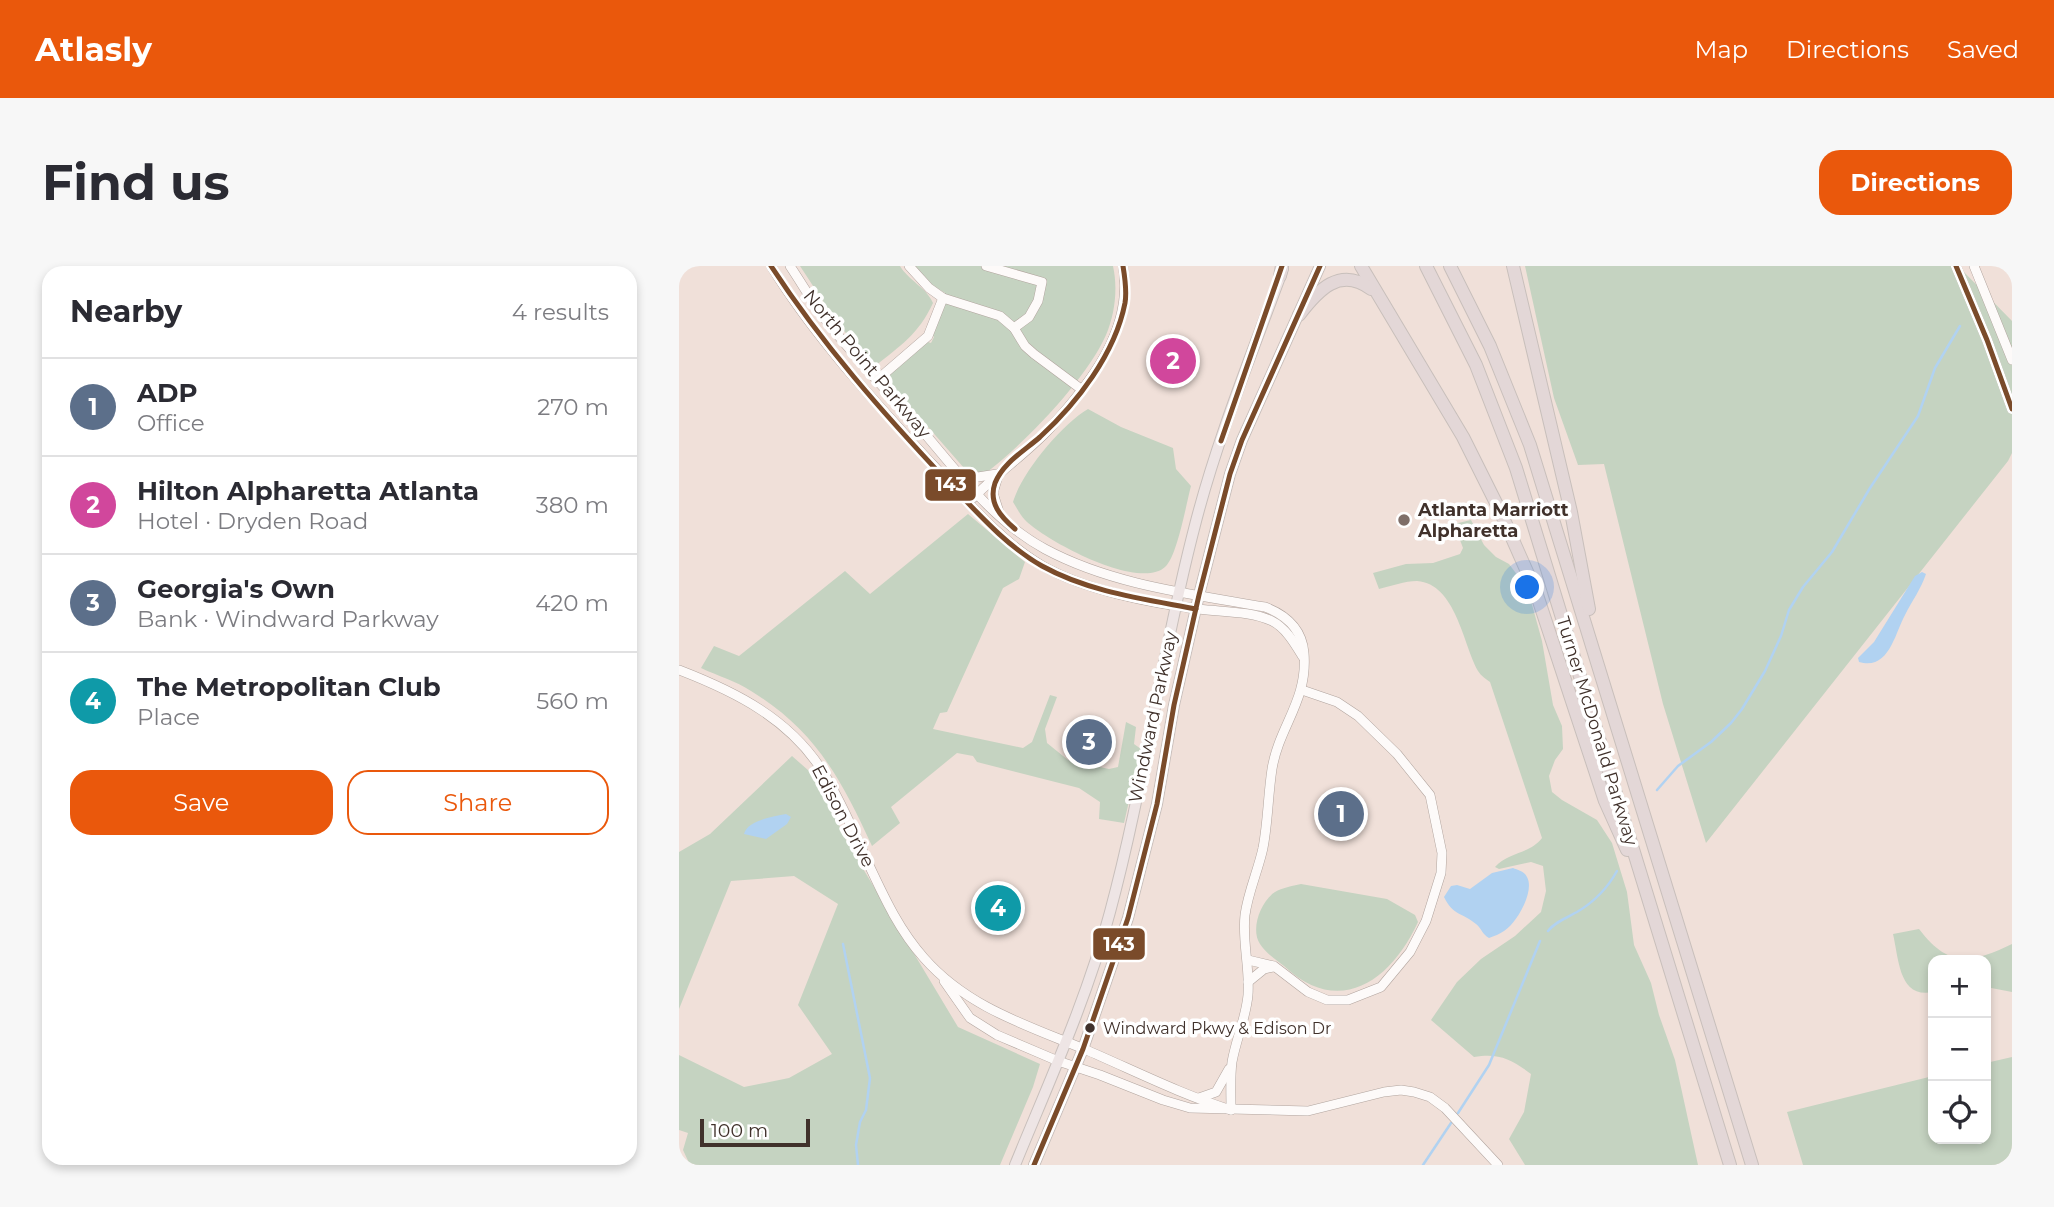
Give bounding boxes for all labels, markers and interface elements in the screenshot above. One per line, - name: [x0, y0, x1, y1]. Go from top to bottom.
- text: Atlasly: [35, 29, 152, 69]
- text: Map: [1695, 35, 1748, 64]
- text: Directions: [1786, 35, 1909, 64]
- text: Saved: [1947, 35, 2019, 64]
- button: Directions: [1819, 150, 2012, 215]
- text: Find us: [42, 153, 230, 212]
- street label: North Point Parkway: [799, 285, 936, 443]
- text: Nearby: [70, 293, 182, 330]
- text: 4 results: [512, 298, 609, 326]
- pin: 2: [1150, 335, 1196, 387]
- text: ADP: [137, 377, 197, 409]
- text: 1: [88, 393, 98, 421]
- text: 270 m: [537, 393, 609, 421]
- text: Office: [137, 409, 205, 437]
- line badge: 143: [924, 468, 977, 502]
- text: 143: [935, 473, 967, 496]
- text: Hilton Alpharetta Atlanta: [137, 475, 479, 507]
- text: 2: [86, 491, 100, 519]
- text: 380 m: [536, 491, 609, 519]
- place label: Atlanta Marriott Alpharetta: [1417, 499, 1569, 542]
- text: Hotel · Dryden Road: [137, 507, 368, 535]
- marker: Atlanta Marriott Alpharetta: [1396, 512, 1412, 528]
- your location: [1510, 570, 1544, 604]
- text: Georgia's Own: [137, 573, 335, 605]
- text: 3: [86, 589, 100, 617]
- text: 420 m: [535, 589, 609, 617]
- text: Bank · Windward Parkway: [137, 605, 439, 633]
- street label: Turner McDonald Parkway: [1552, 614, 1642, 848]
- street label: Windward Parkway: [1124, 629, 1182, 805]
- text: The Metropolitan Club: [137, 671, 441, 703]
- text: 4: [85, 687, 101, 715]
- text: 560 m: [536, 687, 609, 715]
- text: Place: [137, 703, 200, 731]
- pin: 3: [1066, 716, 1112, 768]
- street label: Edison Drive: [807, 761, 879, 871]
- button: Save: [70, 770, 333, 835]
- button: Share: [347, 770, 609, 835]
- pin: 1: [1318, 788, 1364, 840]
- pin: 4: [975, 882, 1021, 934]
- line badge: 143: [1092, 927, 1146, 961]
- text: 143: [1103, 933, 1135, 956]
- map controls: [1928, 955, 1991, 1144]
- button: +: [1928, 955, 1991, 1018]
- button: −: [1928, 1018, 1991, 1081]
- place label: Windward Pkwy & Edison Dr: [1103, 1019, 1331, 1038]
- marker: Windward Pkwy & Edison Dr: [1083, 1021, 1097, 1035]
- button: locate: [1928, 1081, 1991, 1144]
- scale bar: [700, 1116, 810, 1148]
- text: 100 m: [711, 1119, 768, 1142]

